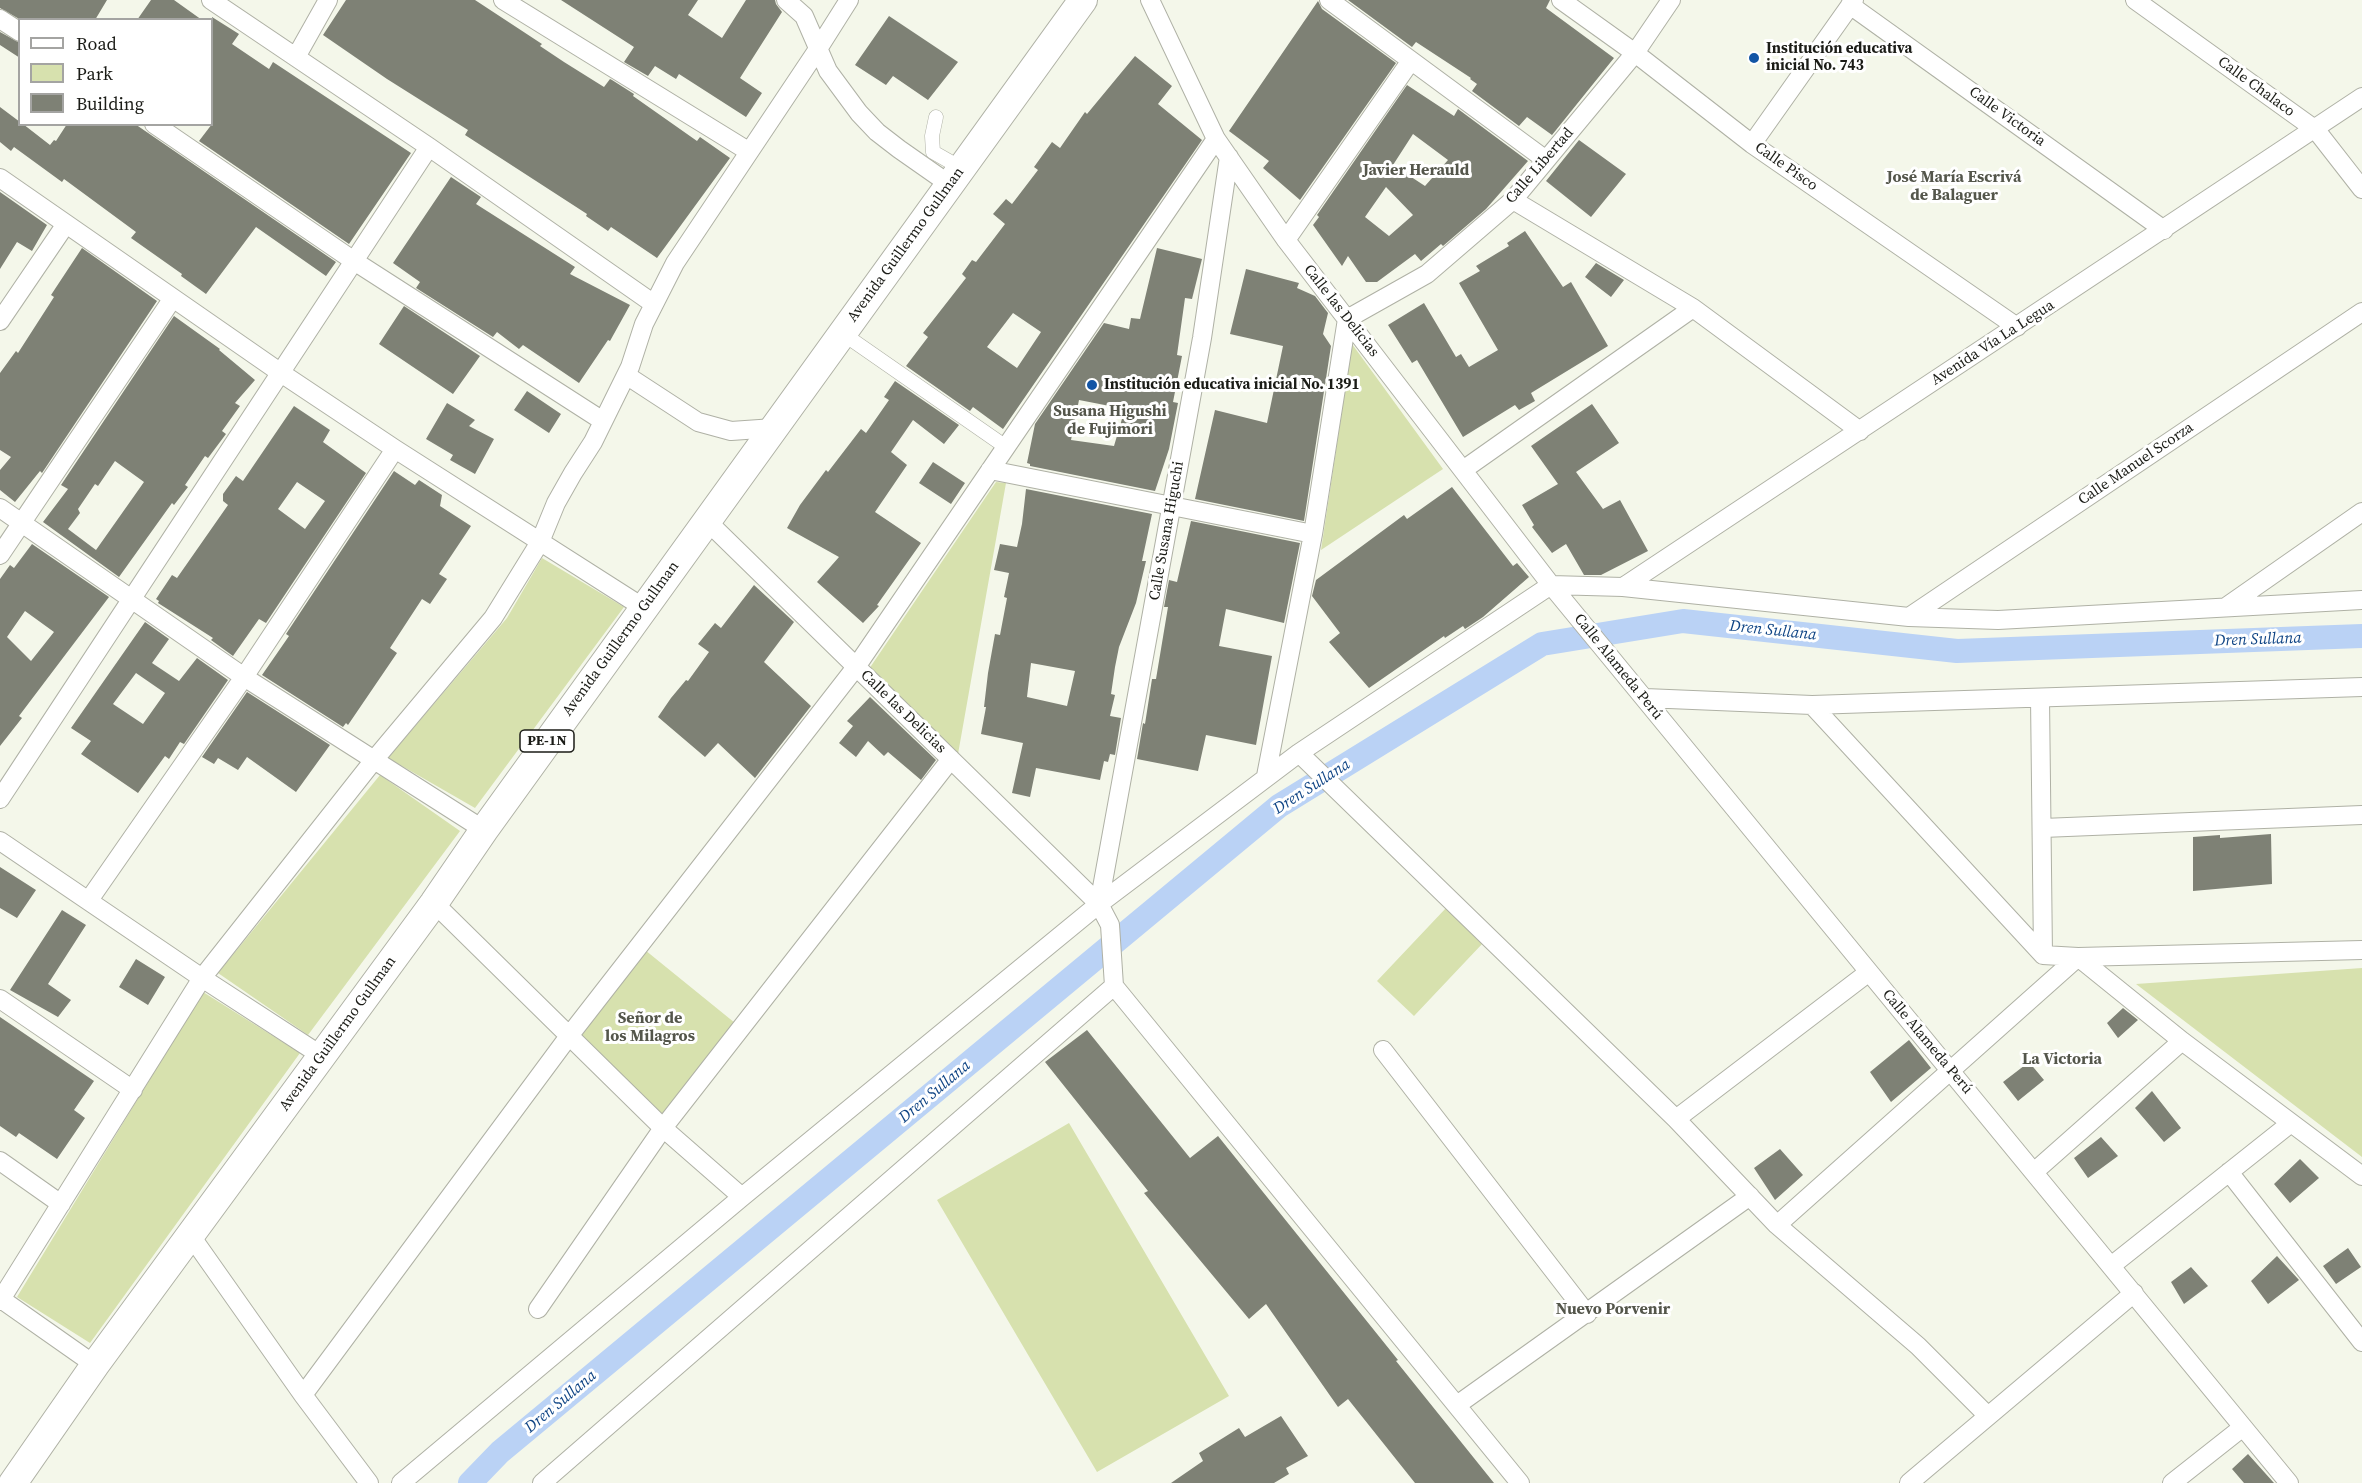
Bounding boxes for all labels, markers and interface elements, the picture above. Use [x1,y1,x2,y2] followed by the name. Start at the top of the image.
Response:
[18,18,213,126] legend
[76,31,117,56] text: Road
[1766,40,1912,75] place label: Institución educativa inicial No. 743
[1747,51,1761,65] marker: Institución educativa inicial No. 743
[2214,53,2298,121] street label: Calle Chalaco
[76,61,113,86] text: Park
[1965,83,2049,151] street label: Calle Victoria
[76,91,144,116] text: Building
[1502,124,1578,208] street label: Calle Libertad
[1751,139,1821,195] street label: Calle Pisco
[1363,161,1469,181] district label: Javier Herauld
[844,164,968,326] street label: Avenida Guillermo Gullman
[1887,168,2021,206] district label: José María Escrivá de Balaguer
[1299,261,1383,361] street label: Calle las Delicias
[1928,296,2058,390] street label: Avenida Vía La Legua
[1104,376,1360,394] place label: Institución educativa inicial No. 1391
[1085,378,1099,392] marker: Institución educativa inicial No. 1391
[1053,402,1167,440] district label: Susana Higushi de Fujimori
[2075,419,2197,509] street label: Calle Manuel Scorza
[1146,460,1188,602] street label: Calle Susana Higuchi
[559,558,683,720] street label: Avenida Guillermo Gullman
[1570,610,1666,724] street label: Calle Alameda Perú
[1728,617,1818,645] water label: Dren Sullana
[2214,629,2302,651] water label: Dren Sullana
[856,667,950,757] street label: Calle las Delicias
[520,730,574,752] road number: PE-1N
[1270,755,1354,819] water label: Dren Sullana
[276,953,400,1115] street label: Avenida Guillermo Gullman
[1878,986,1976,1098] street label: Calle Alameda Perú
[605,1009,695,1047] district label: Señor de los Milagros
[2022,1050,2102,1070] district label: La Victoria
[895,1057,975,1127] water label: Dren Sullana
[1556,1300,1670,1320] district label: Nuevo Porvenir
[521,1367,601,1437] water label: Dren Sullana

